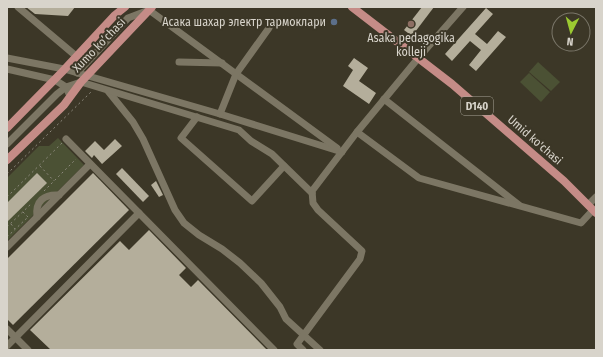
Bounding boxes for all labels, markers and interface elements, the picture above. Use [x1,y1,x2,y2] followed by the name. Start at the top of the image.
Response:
[551,12,591,52] north arrow
[70,15,128,75] street label: Xumo ko’chasi
[162,15,326,29] place label: Асака шахар электр тармоклари
[329,17,339,27] marker: Асака шахар электр тармоклари
[406,19,416,29] marker: Asaka pedagogika kolleji
[367,31,455,59] place label: Asaka pedagogika kolleji
[566,35,574,48] text: N
[461,97,493,115] road number: D140
[505,112,565,168] street label: Umid ko'chasi

